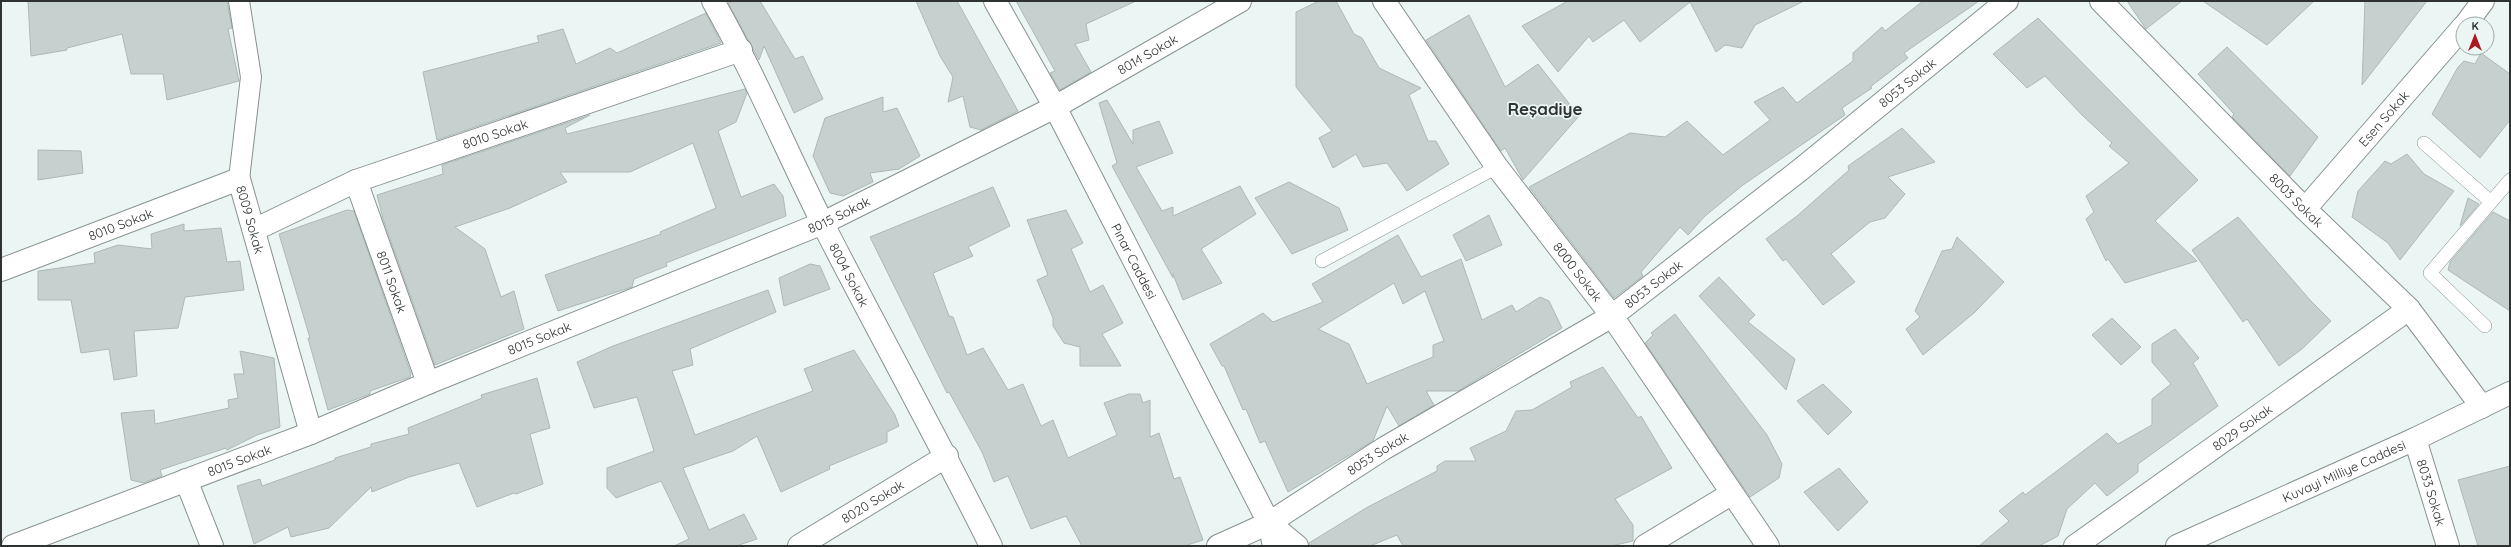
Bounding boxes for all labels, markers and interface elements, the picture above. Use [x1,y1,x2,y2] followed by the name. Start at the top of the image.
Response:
[2455,16,2495,56] north arrow
[2471,19,2479,33] text: K
[1114,31,1180,78] street label: 8014 Sokak
[1875,54,1939,111] street label: 8053 Sokak
[2355,87,2412,150] street label: Esen Sokak
[1507,98,1583,119] district label: Reşadiye
[460,115,530,152] street label: 8010 Sokak
[2266,170,2327,230] street label: 8003 Sokak
[233,184,268,256] street label: 8009 Sokak
[805,193,873,236] street label: 8015 Sokak
[86,205,155,244] street label: 8010 Sokak
[1108,220,1160,302] street label: Pınar Caddesi
[1550,239,1606,305] street label: 8000 Sokak
[826,240,873,310] street label: 8004 Sokak
[373,249,410,315] street label: 8011 Sokak
[1621,256,1686,311] street label: 8053 Sokak
[505,318,573,358] street label: 8015 Sokak
[2209,401,2275,454] street label: 8029 Sokak
[1344,428,1411,478] street label: 8053 Sokak
[2280,436,2408,506] street label: Kuvayi Milliye Caddesi
[205,441,274,480] street label: 8015 Sokak
[2414,457,2449,528] street label: 8033 Sokak
[838,476,907,526] street label: 8020 Sokak

